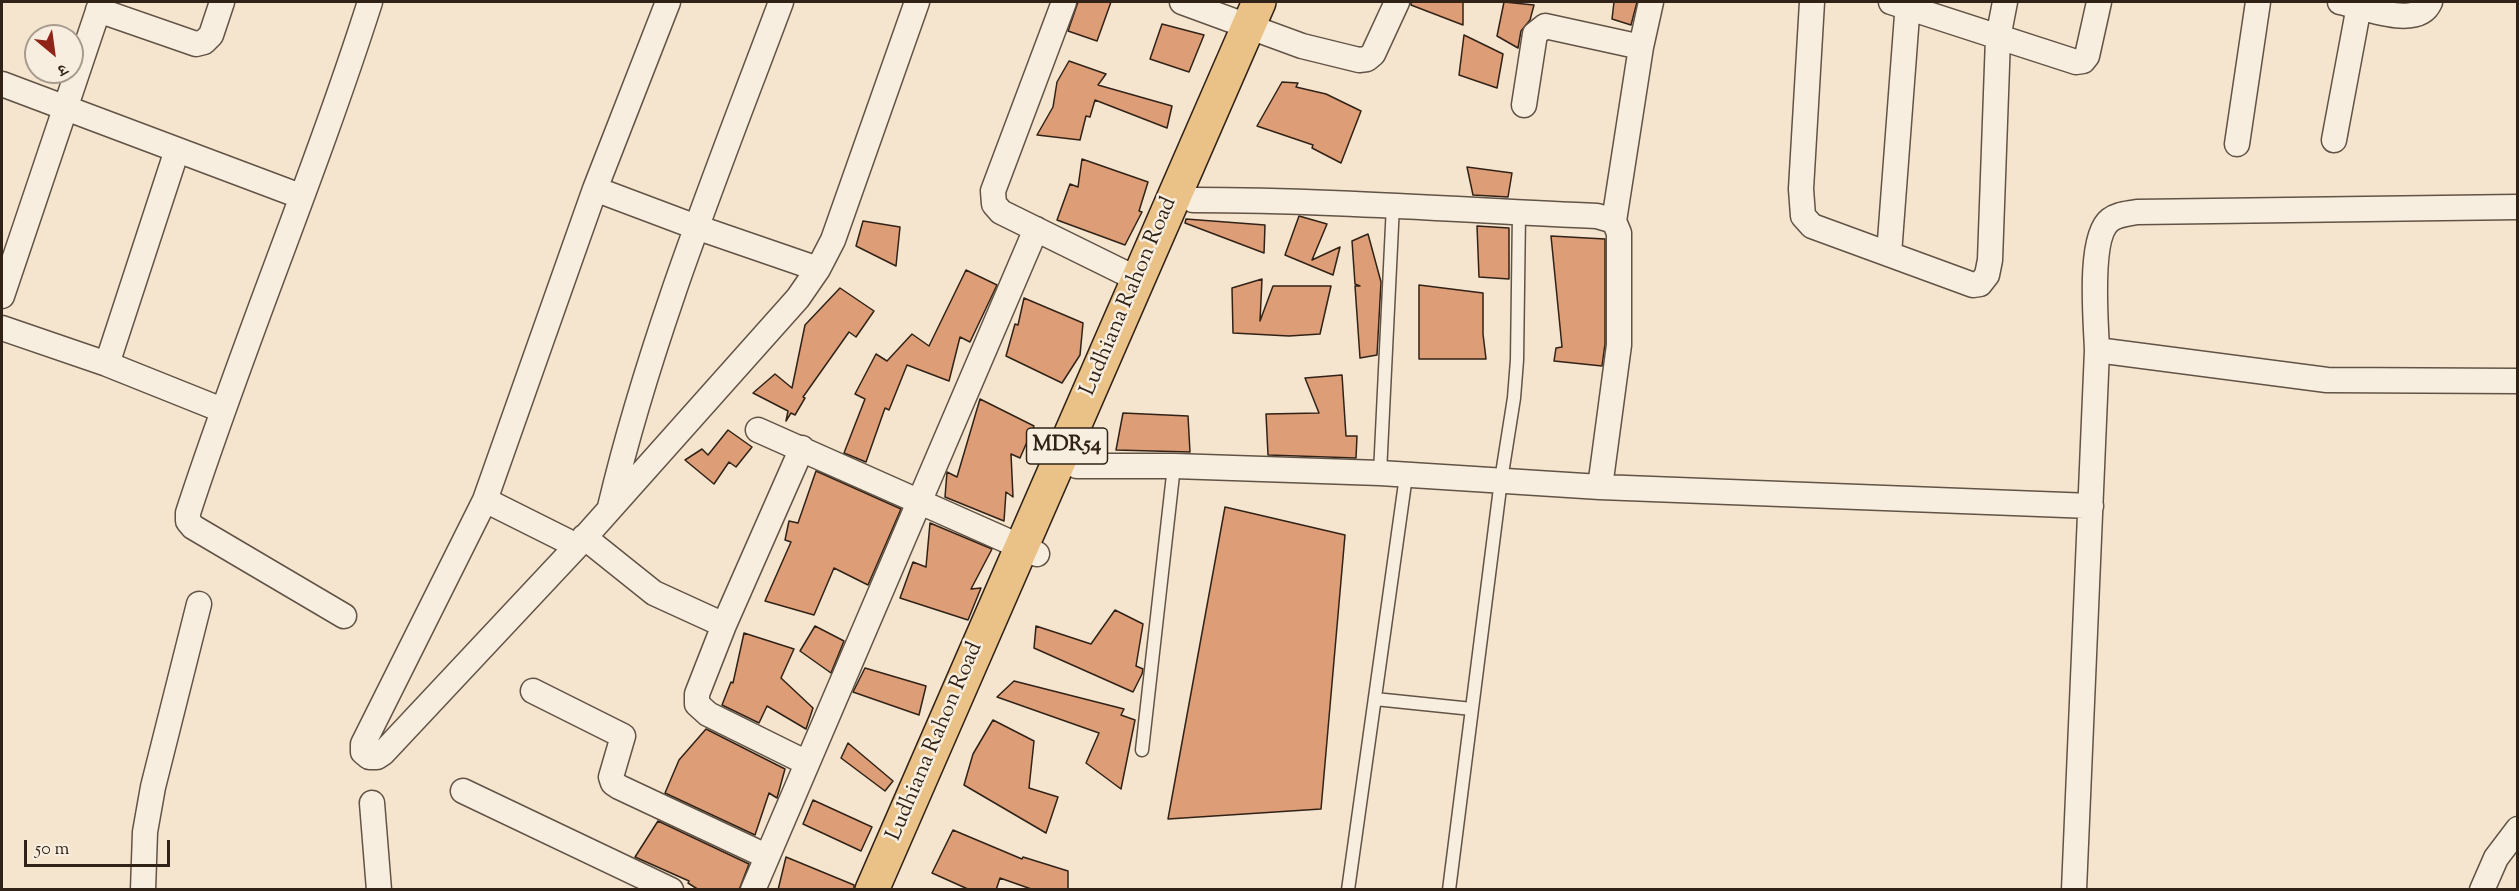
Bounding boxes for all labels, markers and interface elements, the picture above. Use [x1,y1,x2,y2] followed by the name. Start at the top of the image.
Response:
[24,24,84,84] north arrow
[53,56,71,80] text: उ
[1076,194,1184,400] street label: Ludhiana Rahon Road
[1026,428,1108,464] road number: MDR54
[882,639,990,845] street label: Ludhiana Rahon Road
[27,828,172,866] scale bar
[35,837,69,863] text: 50 m

